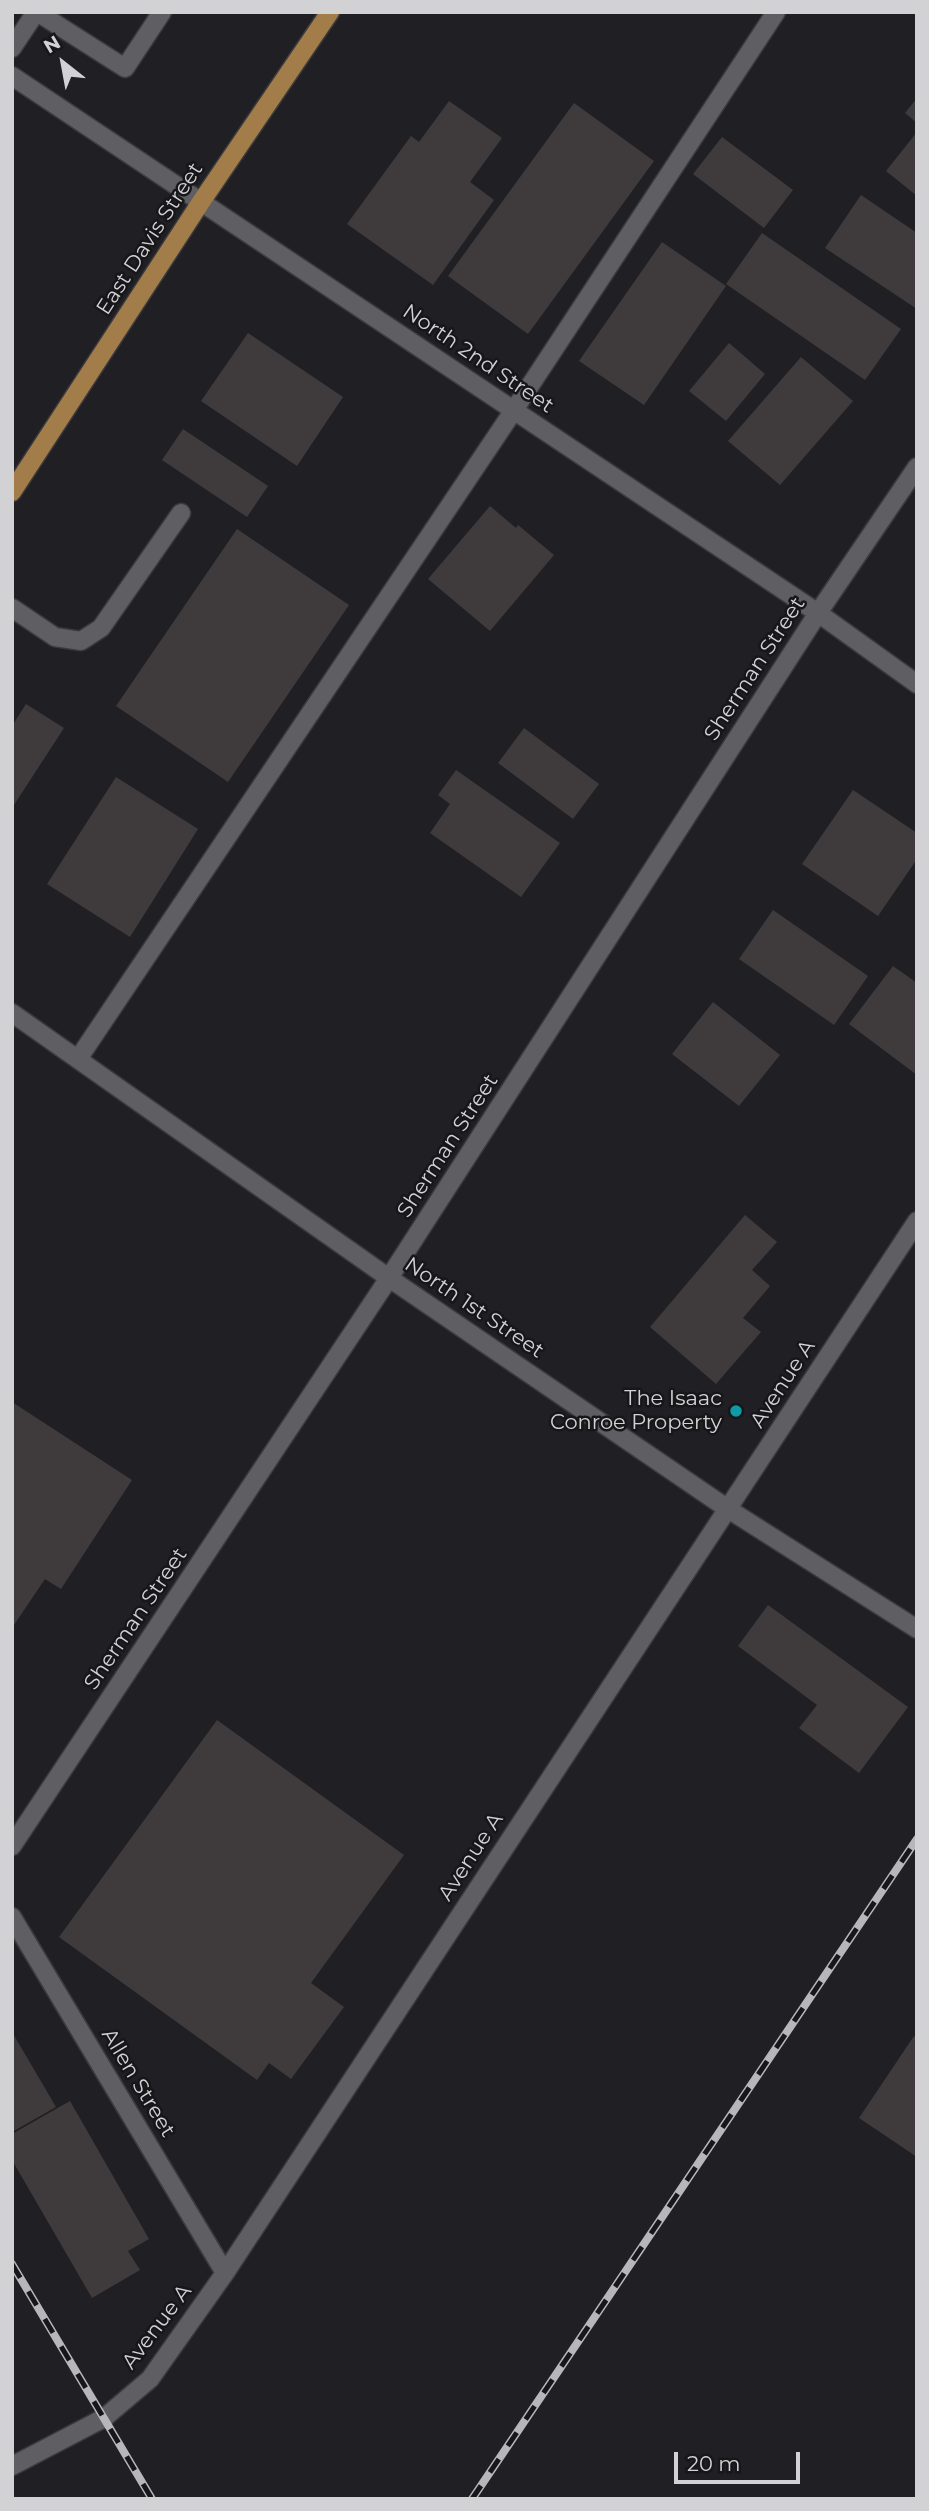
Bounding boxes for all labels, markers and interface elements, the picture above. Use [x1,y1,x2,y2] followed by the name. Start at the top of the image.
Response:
[28,28,98,98] north arrow
[39,31,64,58] text: N
[91,158,209,320] street label: East Davis Street
[398,299,558,419] street label: North 2nd Street
[699,593,811,745] street label: Sherman Street
[392,1070,504,1222] street label: Sherman Street
[400,1252,548,1364] street label: North 1st Street
[745,1335,821,1433] street label: Avenue A
[550,1386,722,1436] place label: The Isaac Conroe Property
[728,1403,744,1419] marker: The Isaac Conroe Property
[79,1543,193,1695] street label: Sherman Street
[433,1808,509,1906] street label: Avenue A
[96,2024,180,2142] street label: Allen Street
[117,2280,197,2374] street label: Avenue A
[677,2438,803,2482] scale bar
[687,2451,741,2476] text: 20 m

